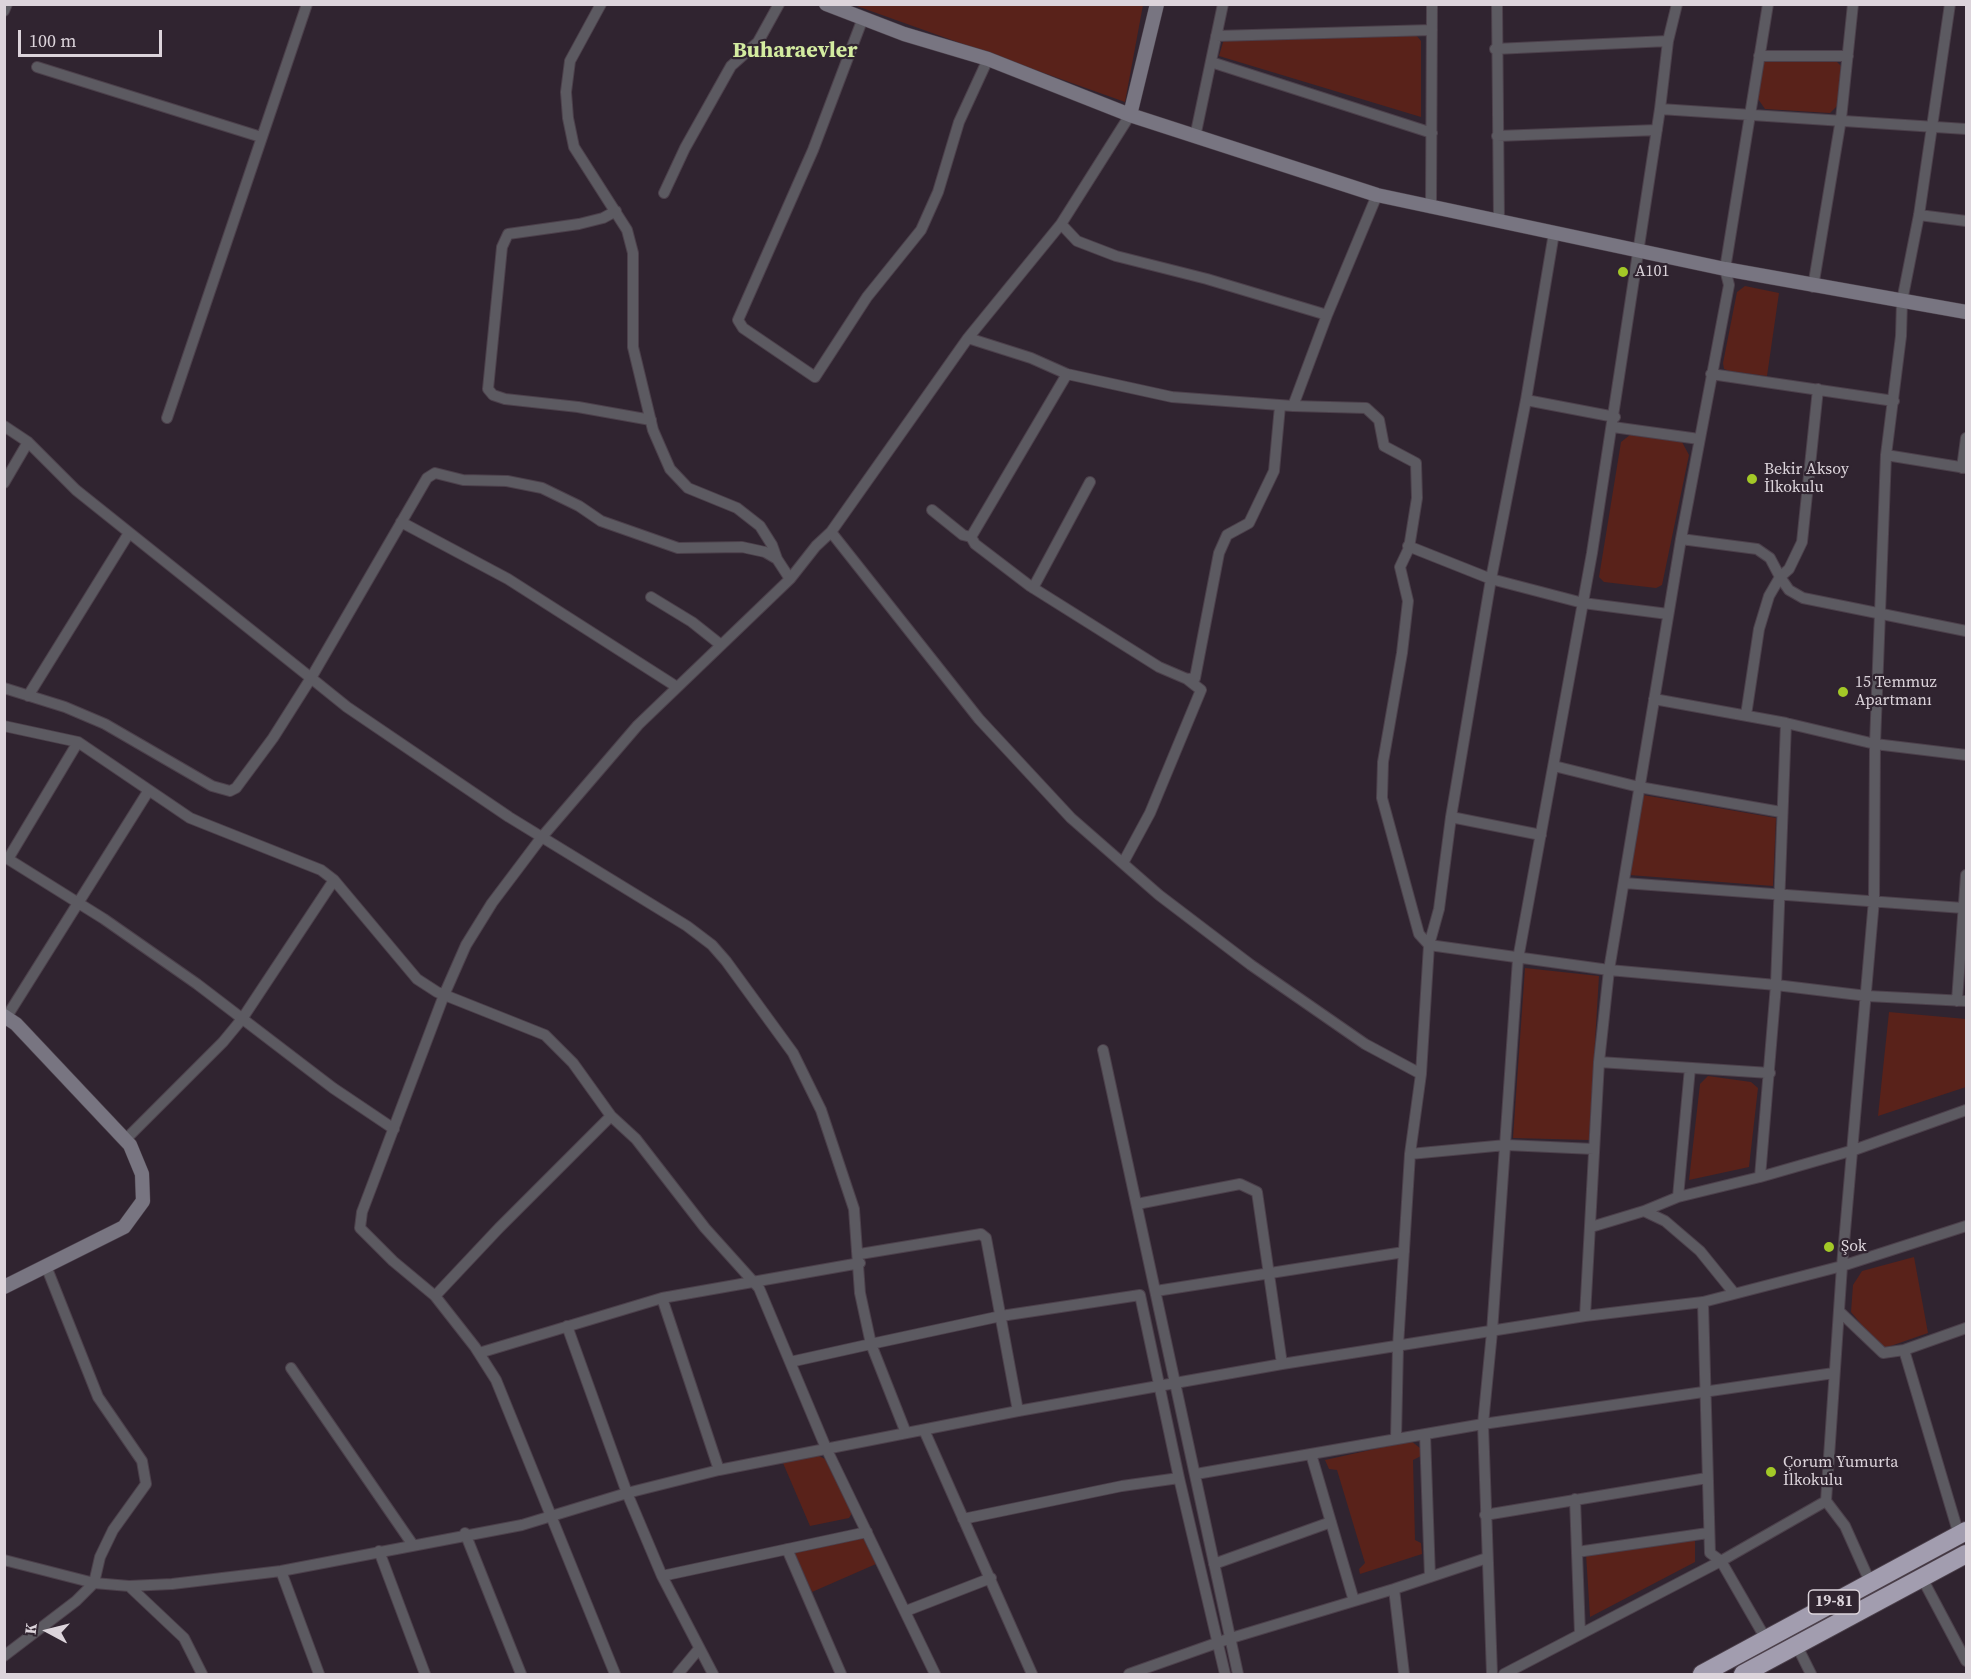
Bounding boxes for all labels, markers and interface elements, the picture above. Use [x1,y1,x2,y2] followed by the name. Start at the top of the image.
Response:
[21,18,165,56] scale bar
[29,28,76,53] text: 100 m
[732,38,858,64] district label: Buharaevler
[1635,262,1670,282] place label: A101
[1616,265,1630,279] marker: A101
[1764,460,1849,498] place label: Bekir Aksoy İlkokulu
[1745,472,1759,486] marker: Bekir Aksoy İlkokulu
[1855,673,1937,711] place label: 15 Temmuz Apartmanı
[1836,685,1850,699] marker: 15 Temmuz Apartmanı
[1841,1237,1867,1257] place label: Şok
[1822,1240,1836,1254] marker: Şok
[1783,1453,1898,1491] place label: Çorum Yumurta İlkokulu
[1764,1465,1778,1479] marker: Çorum Yumurta İlkokulu
[1808,1590,1860,1614] road number: 19-81
[18,1601,78,1661] north arrow
[19,1622,42,1636] text: K

